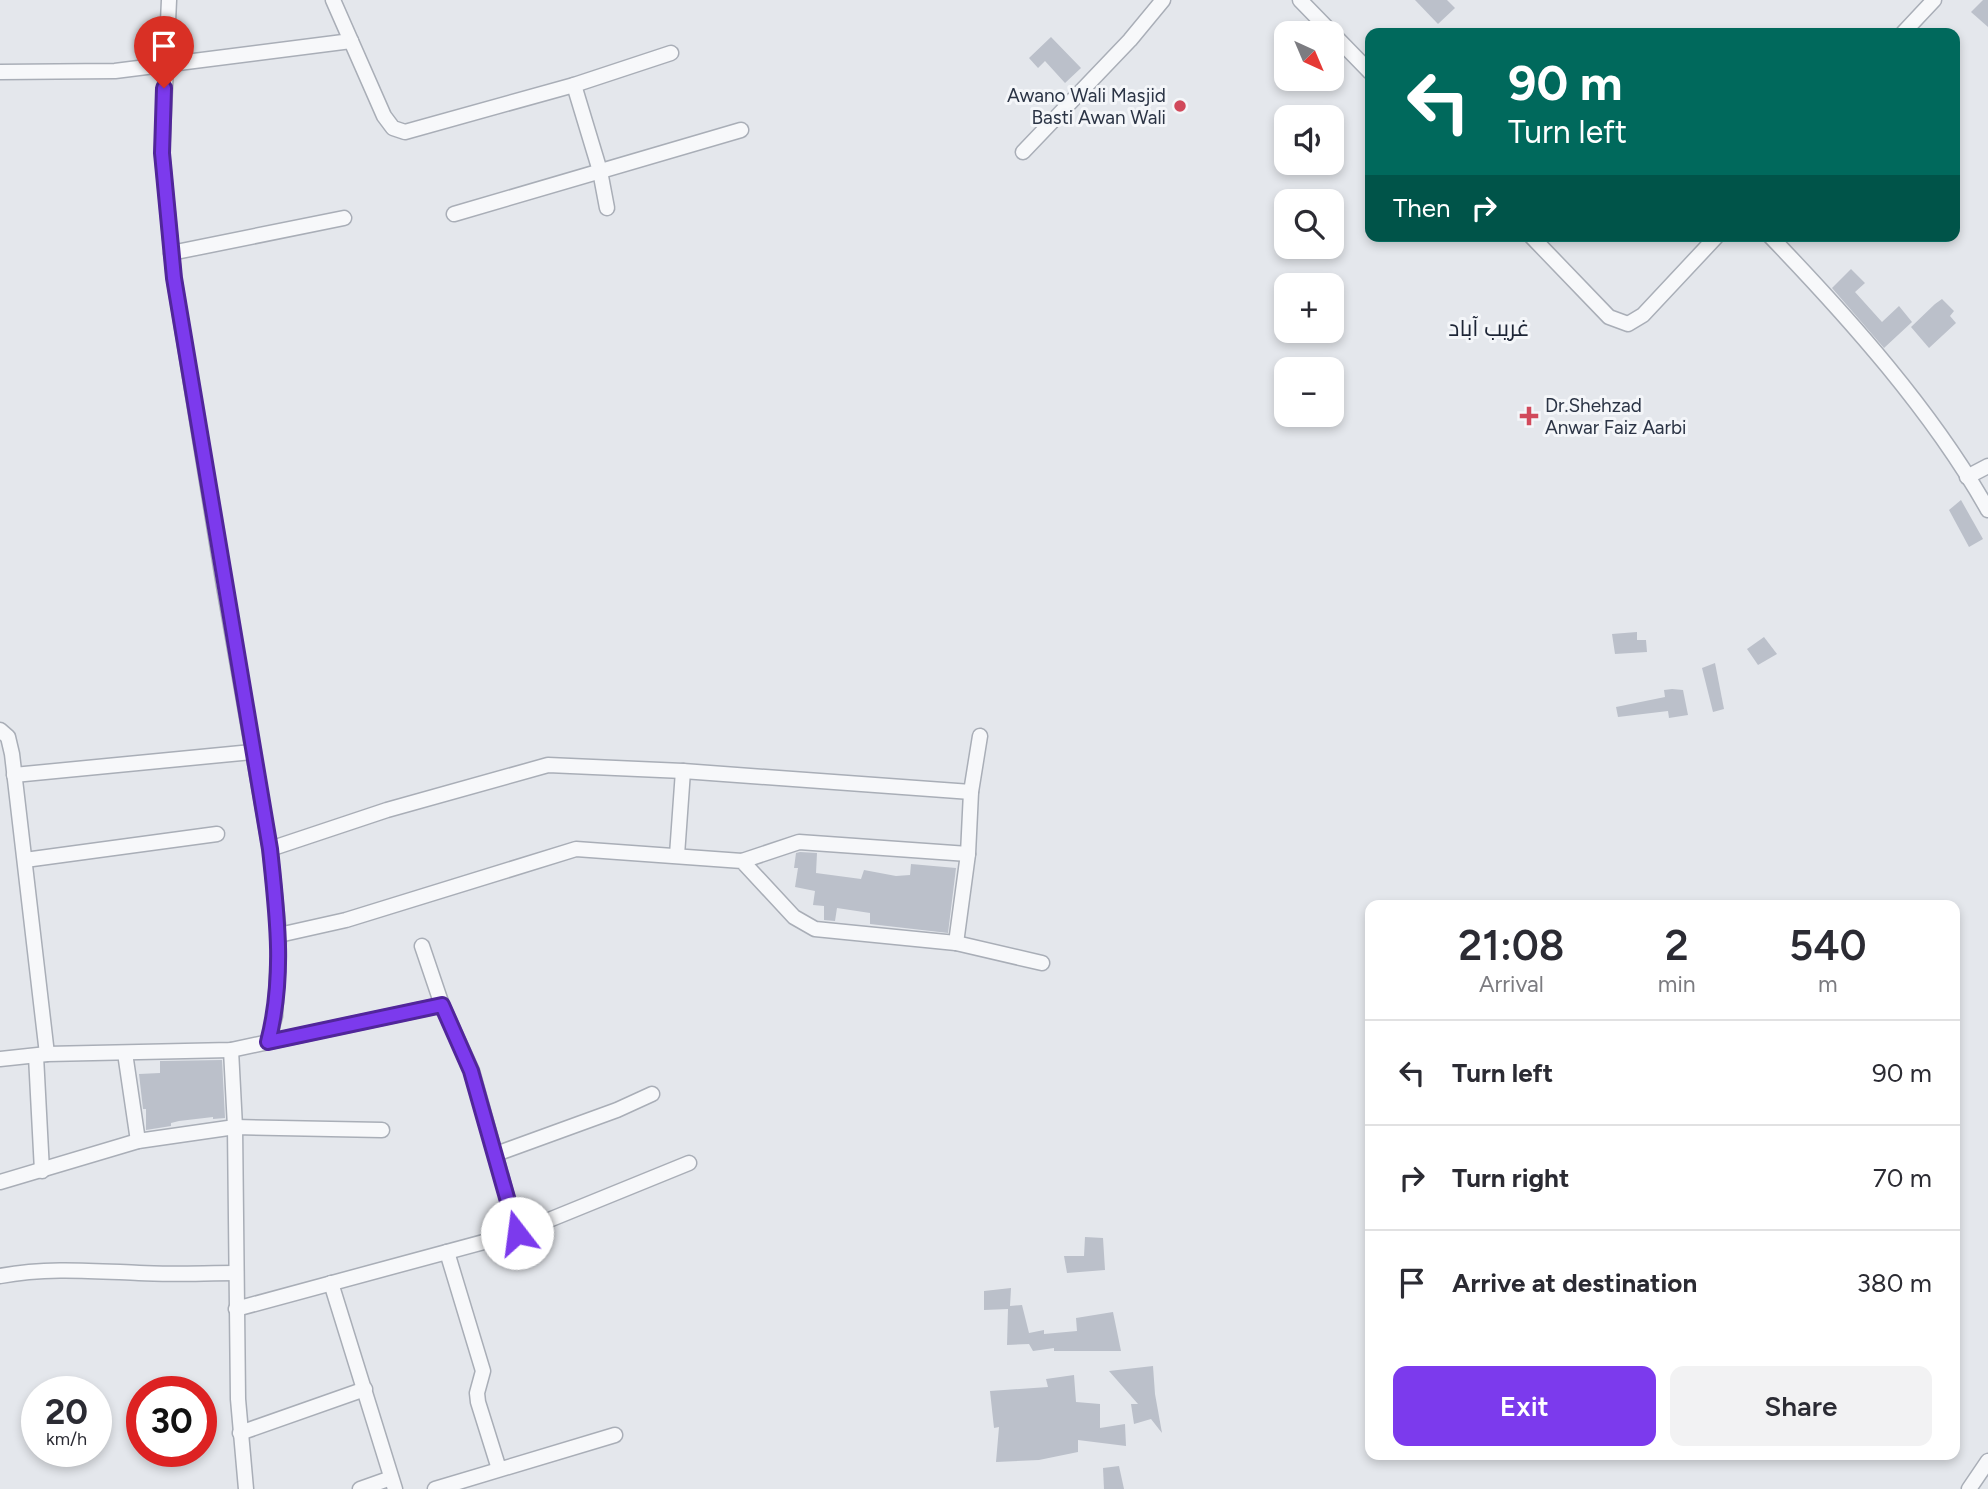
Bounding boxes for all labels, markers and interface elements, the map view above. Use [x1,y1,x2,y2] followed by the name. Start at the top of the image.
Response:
[134,16,194,88] pin
[1274,21,1344,91] north arrow
[1274,21,1344,427] map controls
[145,27,183,65] icon: arrive
[1508,53,1623,112] text: 90 m
[1393,56,1484,147] icon: left
[1007,84,1166,129] place label: Awano Wali Masjid Basti Awan Wali
[1172,98,1188,114] marker: Awano Wali Masjid Basti Awan Wali
[1274,105,1344,175] button: sound
[1508,113,1627,151] text: Turn left
[1274,189,1344,259] button: search
[1465,189,1503,227] icon: right
[1393,192,1451,224] text: Then
[1274,273,1344,343] button: +
[1448,314,1530,342] district label: غریب آباد
[1274,357,1344,427] button: −
[1545,394,1687,439] place label: Dr.Shehzad Anwar Faiz Aarbi
[1519,406,1539,426] marker: Dr.Shehzad Anwar Faiz Aarbi
[1458,920,1565,971] text: 21:08
[1665,920,1689,971] text: 2
[1789,920,1867,971] text: 540
[1479,970,1544,998] text: Arrival
[1658,970,1696,998] text: min
[1818,970,1838,998] text: m
[1393,1054,1431,1092] icon: left
[1452,1057,1553,1089] text: Turn left
[1872,1057,1932,1089] text: 90 m
[1393,1159,1431,1197] icon: right
[1452,1162,1569,1194] text: Turn right
[1873,1162,1932,1194] text: 70 m
[480,1196,554,1270] position arrow
[1393,1264,1431,1302] icon: arrive
[1452,1267,1697,1299] text: Arrive at destination
[1857,1267,1932,1299] text: 380 m
[1393,1366,1656,1446] button: Exit
[1670,1366,1932,1446] button: Share
[126,1376,217,1467] speed limit sign: 30
[45,1391,88,1433] text: 20
[46,1428,87,1450] text: km/h

